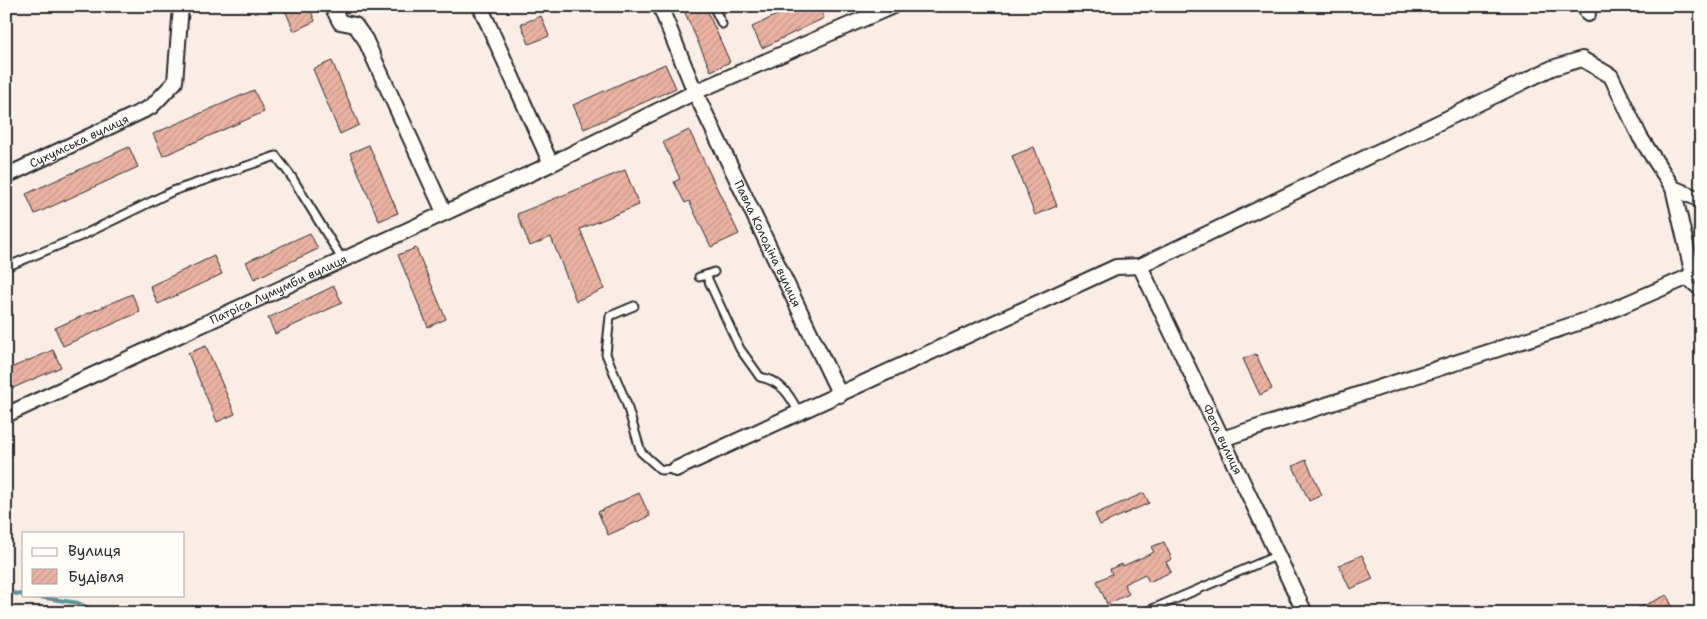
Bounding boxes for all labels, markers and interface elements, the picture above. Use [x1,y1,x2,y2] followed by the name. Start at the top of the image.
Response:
[27,111,131,172] street label: Сухумська вулиця
[730,178,805,310] street label: Павла Колодіна вулиця
[207,251,350,328] street label: Патріса Лумумби вулиця
[1199,402,1246,477] street label: Фета вулиця
[22,532,185,596] legend
[68,541,121,561] text: Вулиця
[68,567,124,587] text: Будівля

